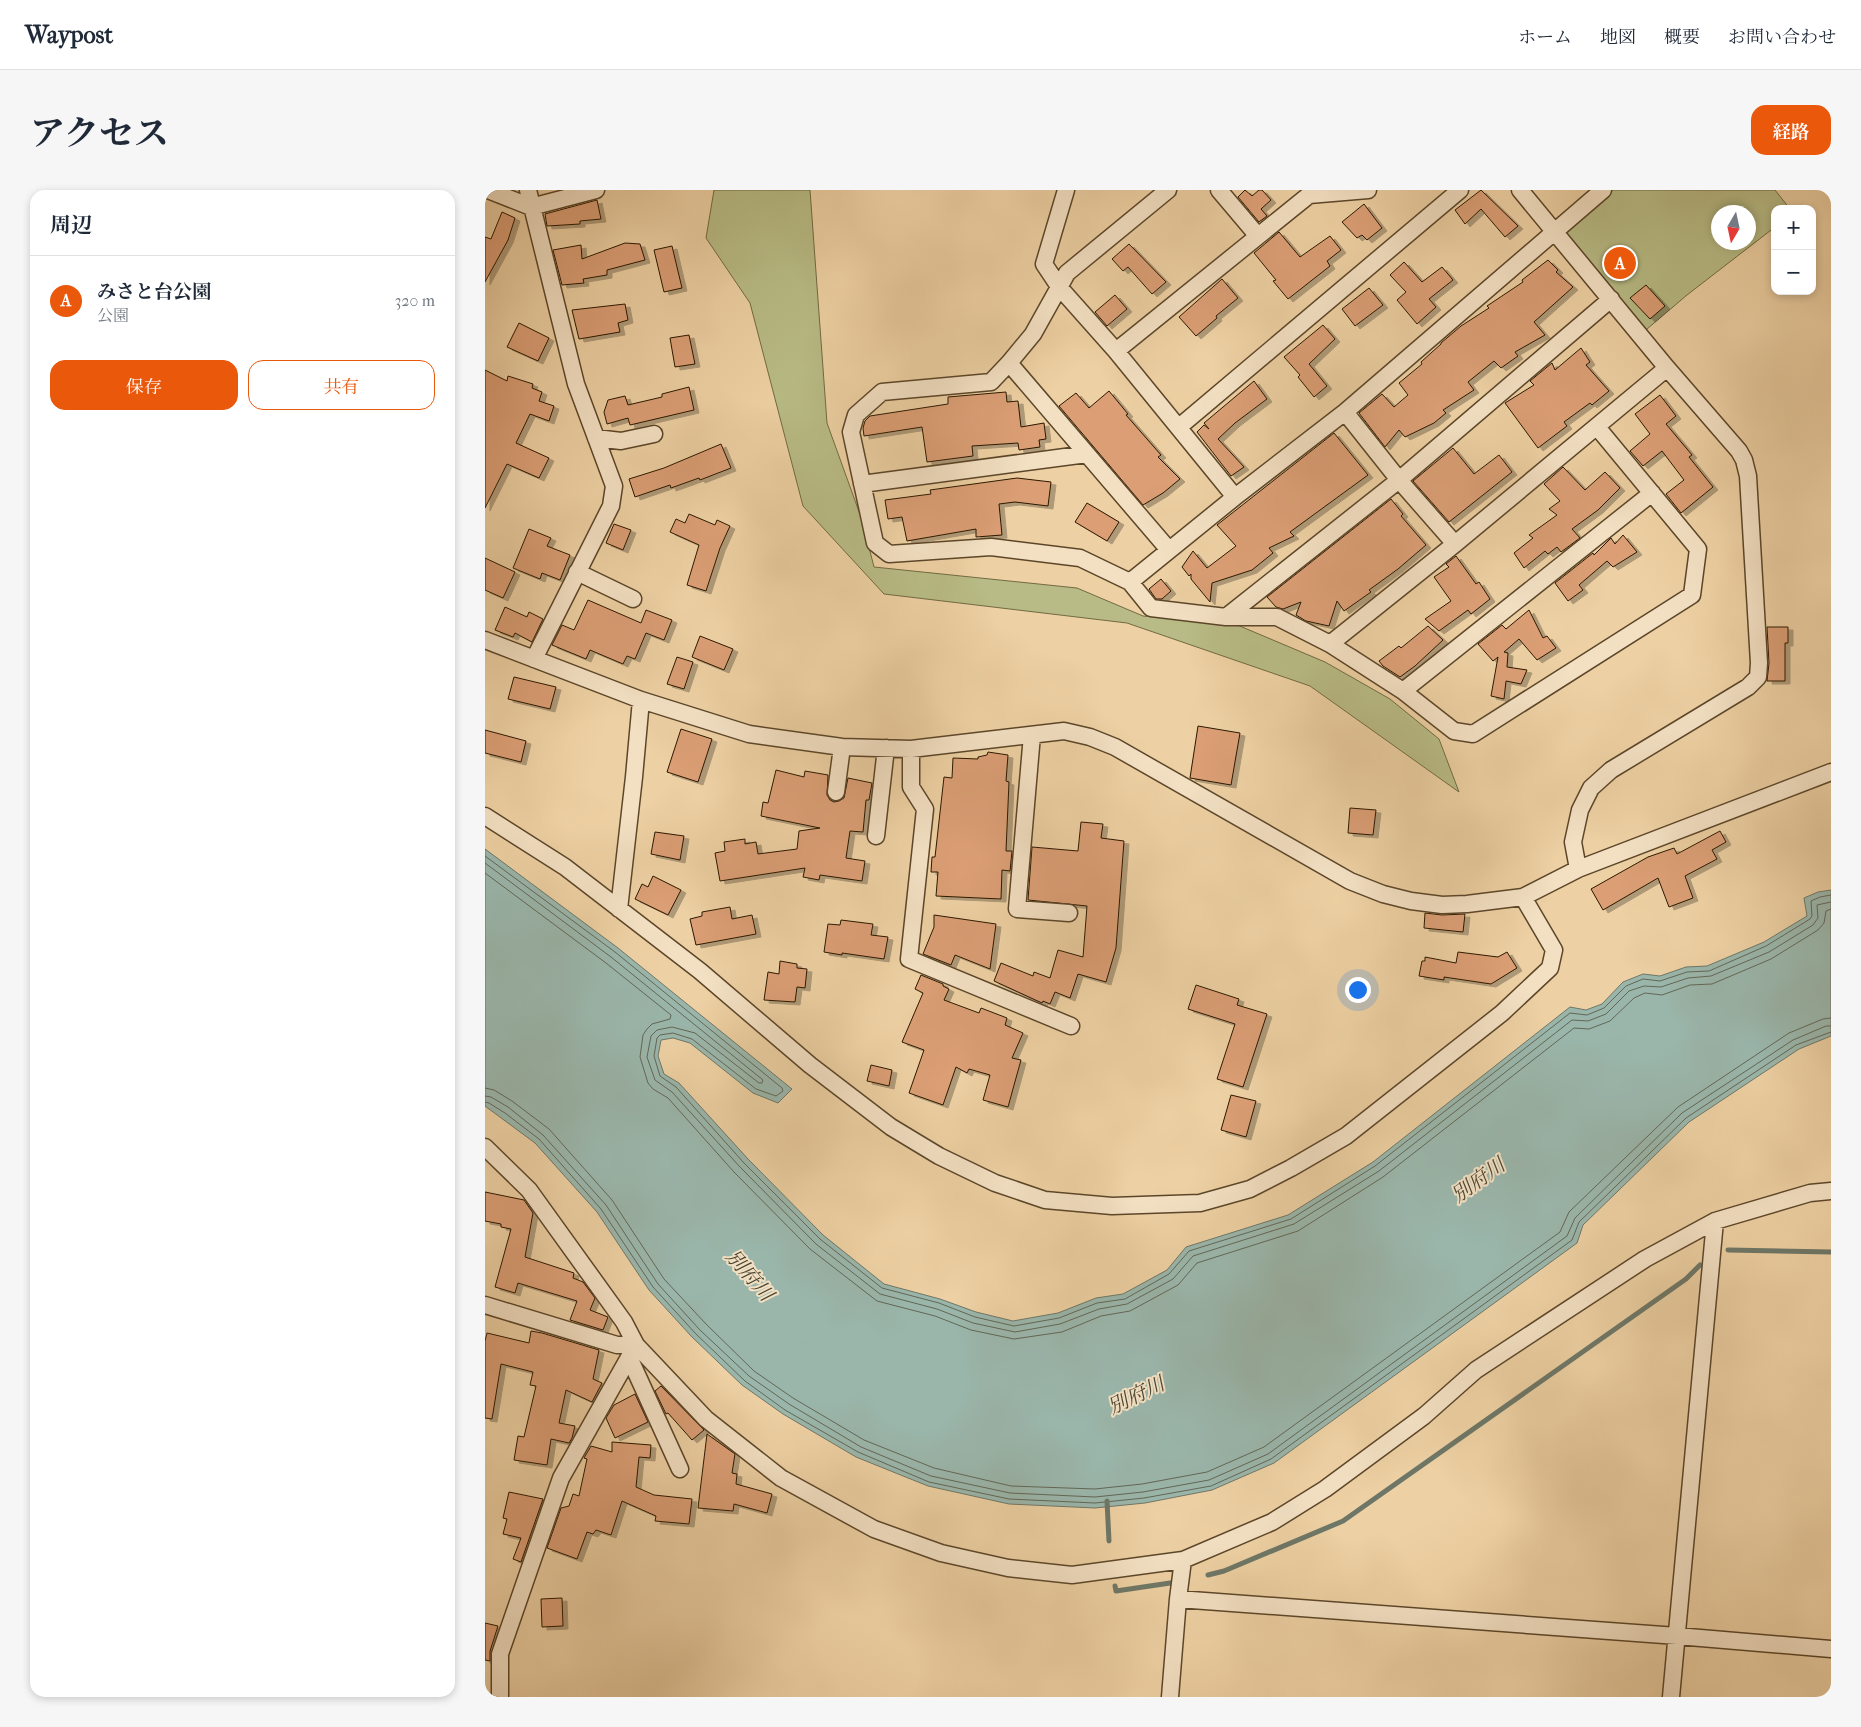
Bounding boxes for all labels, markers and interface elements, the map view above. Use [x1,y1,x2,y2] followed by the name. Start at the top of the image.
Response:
[25,21,113,49] text: Waypost
[1518,27,1572,48] text: ホーム
[1600,27,1636,48] text: 地図
[1664,27,1700,48] text: 概要
[1728,27,1836,48] text: お問い合わせ
[1751,105,1831,155] button: 経路
[30,113,169,154] text: アクセス
[1711,205,1756,250] north arrow
[1771,205,1816,295] map controls
[1771,205,1816,250] button: +
[50,213,92,237] text: 周辺
[1604,244,1636,282] pin: A
[1771,250,1816,295] button: −
[97,281,211,303] text: みさと台公園
[61,291,71,310] text: A
[395,291,435,310] text: 320 m
[97,306,129,325] text: 公園
[50,360,238,410] button: 保存
[248,360,435,410] button: 共有
[1345,977,1371,1003] your location
[1447,1152,1511,1207] water label: 別府川
[721,1245,779,1307] water label: 別府川
[1104,1371,1170,1419] water label: 別府川

